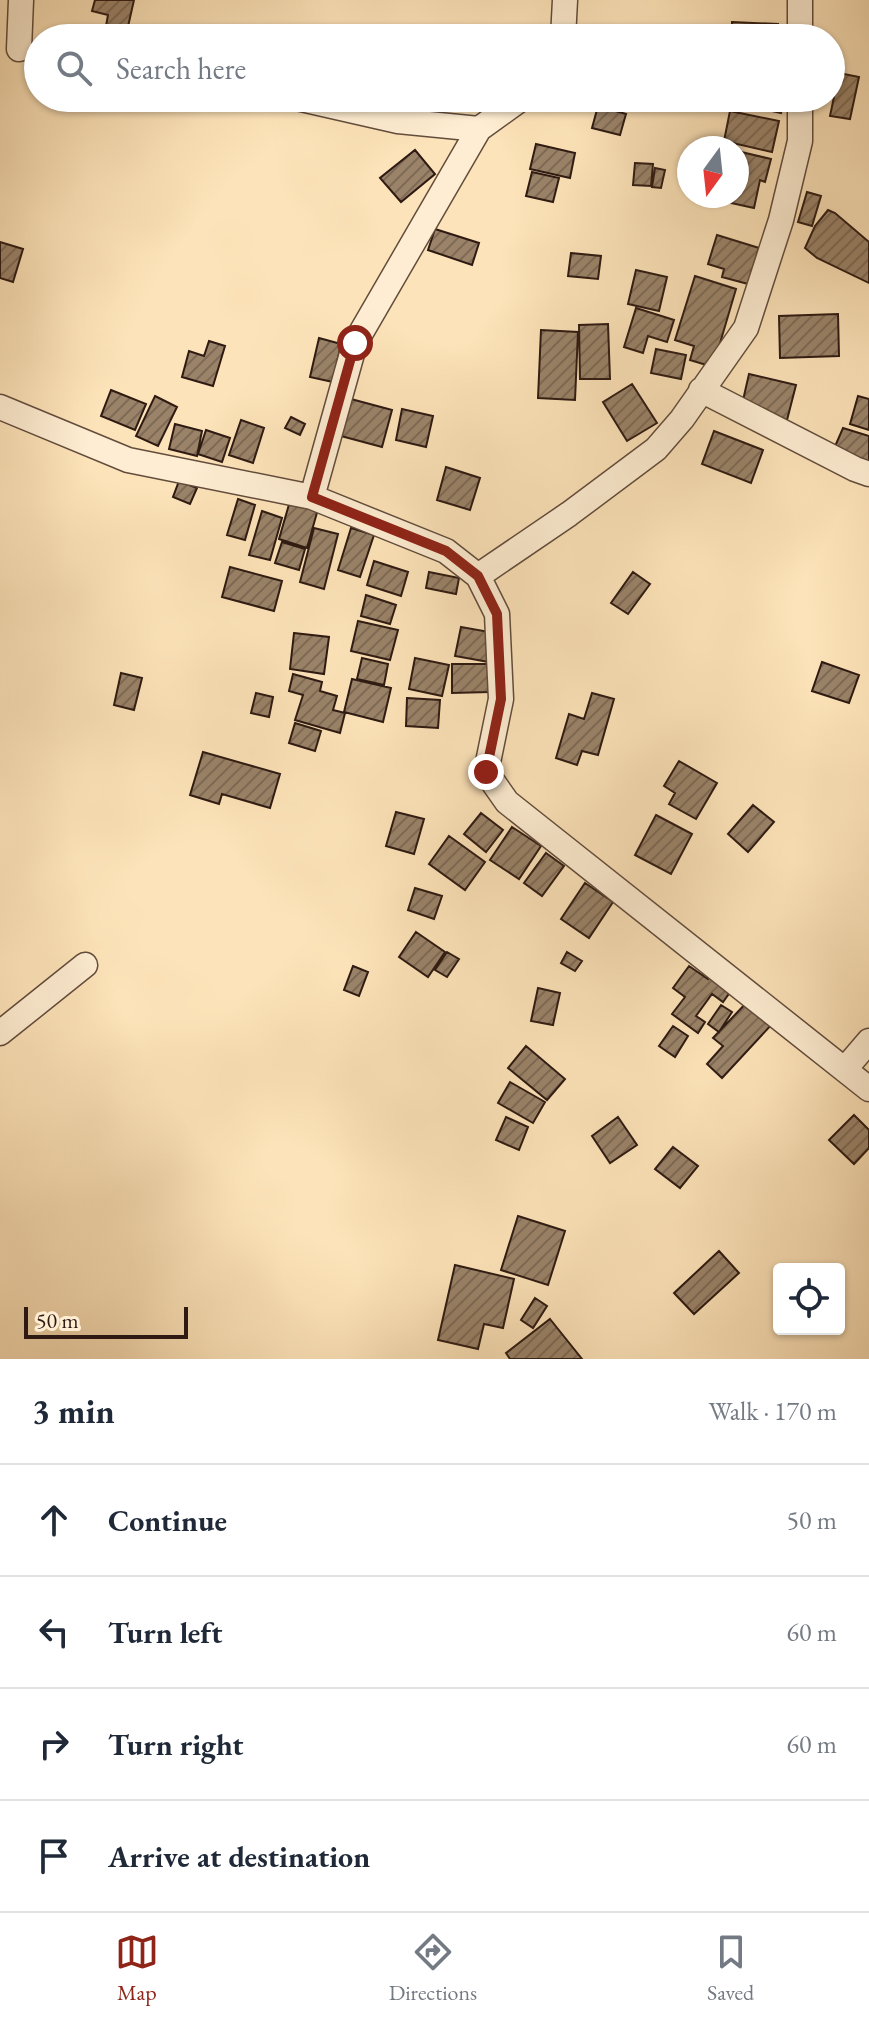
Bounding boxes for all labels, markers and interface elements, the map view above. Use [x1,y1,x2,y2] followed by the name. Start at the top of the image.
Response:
[24,24,845,112] search box
[52,46,96,90] icon: search
[116,49,246,88] text: Search here
[677,136,749,208] north arrow
[337,325,373,361] route start
[468,754,504,790] route end
[773,1263,845,1335] map controls
[773,1263,845,1335] button: locate
[24,1303,188,1339] scale bar
[36,1306,79,1335] text: 50 m
[32,1389,115,1433] text: 3 min
[709,1394,837,1428] text: Walk · 170 m
[32,1498,76,1542] icon: ahead
[108,1501,227,1540] text: Continue
[787,1503,837,1537] text: 50 m
[32,1610,76,1654] icon: left
[108,1613,222,1652] text: Turn left
[787,1615,837,1649] text: 60 m
[32,1722,76,1766] icon: right
[108,1725,244,1764] text: Turn right
[787,1727,837,1761] text: 60 m
[32,1834,76,1878] icon: arrive
[108,1837,370,1876] text: Arrive at destination
[115,1930,159,2007] tab: Map
[389,1930,477,2007] tab: Directions
[707,1930,754,2007] tab: Saved

